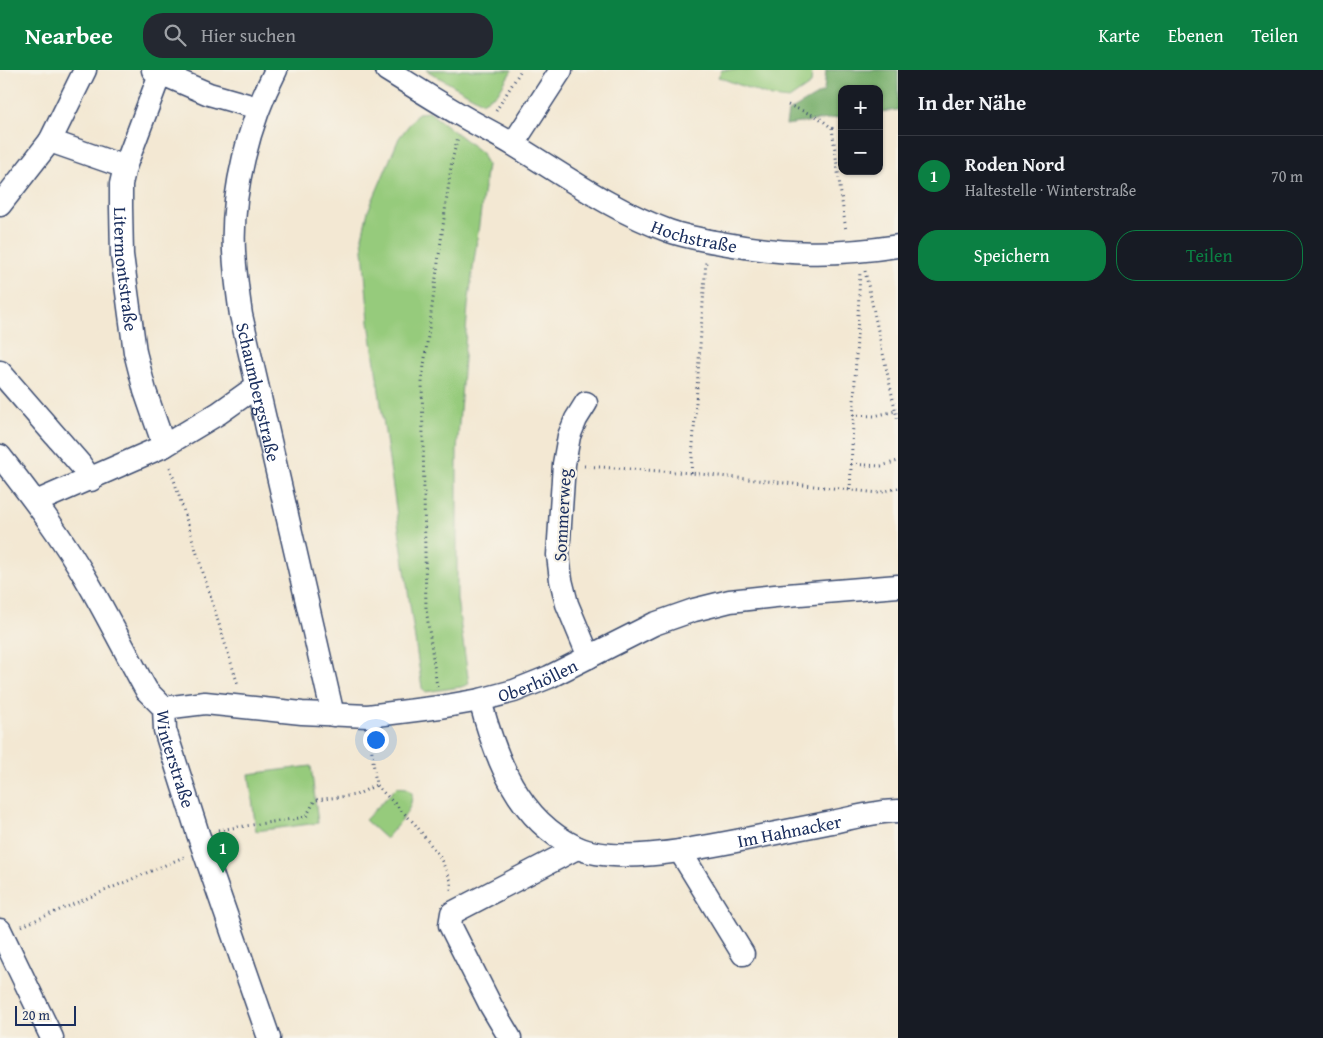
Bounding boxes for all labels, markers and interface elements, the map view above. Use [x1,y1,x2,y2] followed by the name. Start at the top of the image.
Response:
[143,13,493,58] search box
[25,18,113,53] text: Nearbee
[161,21,189,49] icon: search
[201,21,296,49] text: Hier suchen
[1099,22,1140,49] text: Karte
[1168,22,1224,49] text: Ebenen
[1252,22,1298,49] text: Teilen
[838,85,883,175] map controls
[838,85,883,130] button: +
[918,87,1026,118] text: In der Nähe
[838,130,883,175] button: −
[965,150,1065,178] text: Roden Nord
[930,164,938,188] text: 1
[1271,164,1303,188] text: 70 m
[965,178,1136,202] text: Haltestelle · Winterstraße
[107,207,146,333] street label: Litermontstraße
[647,212,739,259] street label: Hochstraße
[918,230,1106,281] button: Speichern
[1116,230,1303,281] button: Teilen
[230,320,288,464] street label: Schaumbergstraße
[546,468,578,562] street label: Sommerweg
[495,651,582,708] street label: Oberhöllen
[151,709,202,811] street label: Winterstraße
[363,727,389,753] your location
[735,807,844,854] street label: Im Hahnacker
[207,832,239,873] pin: 1
[15,1003,76,1026] scale bar
[22,1005,50,1025] text: 20 m

